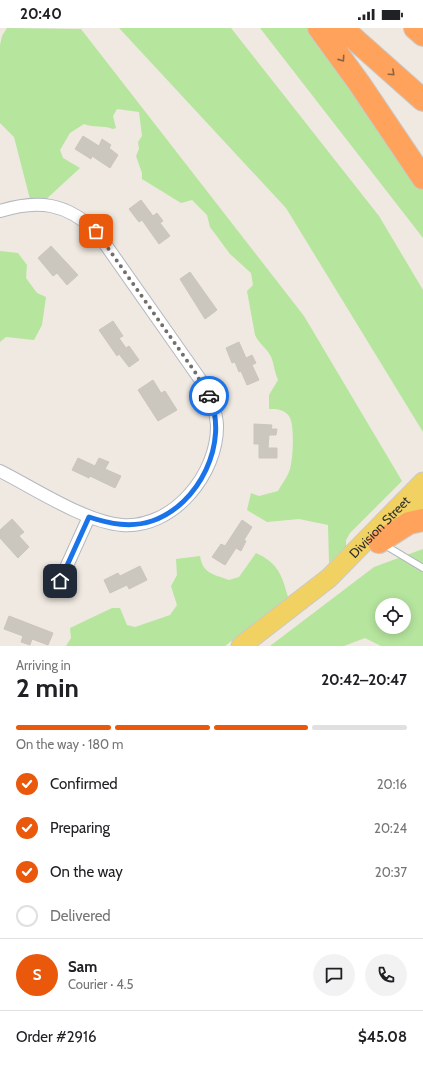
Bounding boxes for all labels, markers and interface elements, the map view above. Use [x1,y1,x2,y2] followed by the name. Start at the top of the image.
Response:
[20,5,62,23] text: 20:40
[337,55,345,62] one-way arrow
[388,68,395,75] one-way arrow
[79,214,113,248] pin
[85,220,107,242] icon: bag
[189,376,229,416] courier
[198,385,220,407] icon: car
[345,492,413,561] street label: Division Street
[43,564,77,598] pin
[49,570,71,592] icon: home
[375,598,411,634] map controls
[375,598,411,634] button: locate
[16,657,71,673] text: Arriving in
[321,671,407,689] text: 20:42–20:47
[16,672,79,704] text: 2 min
[16,736,124,752] text: On the way · 180 m
[16,773,38,795] icon: check
[50,775,118,793] text: Confirmed
[377,776,407,792] text: 20:16
[16,817,38,839] icon: check
[50,819,110,837] text: Preparing
[374,820,407,836] text: 20:24
[16,861,38,883] icon: check
[50,863,123,881] text: On the way
[375,864,407,880] text: 20:37
[50,907,111,925] text: Delivered
[313,954,355,996] button: chat
[365,954,407,996] button: phone
[68,958,97,976] text: Sam
[33,966,41,984] text: S
[68,976,133,992] text: Courier · 4.5
[16,1028,96,1046] text: Order #2916
[358,1028,407,1046] text: $45.08

